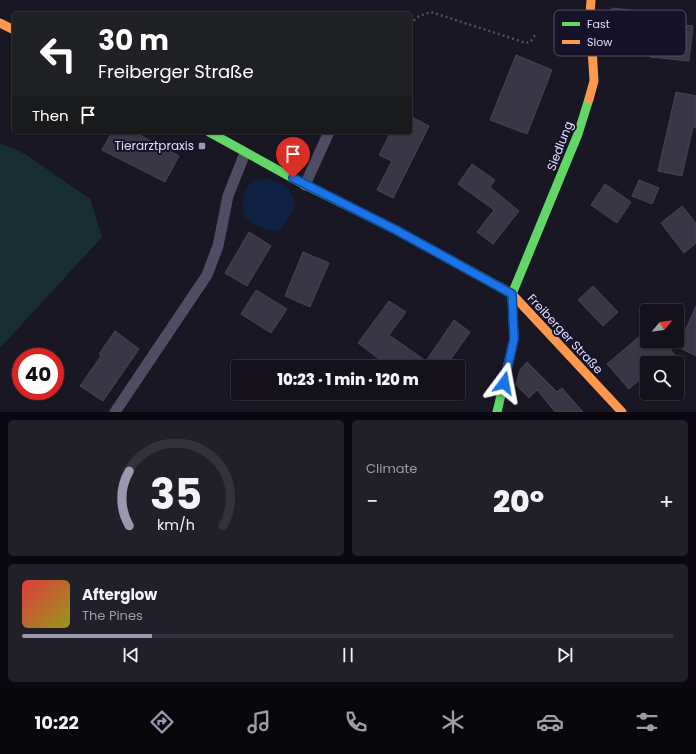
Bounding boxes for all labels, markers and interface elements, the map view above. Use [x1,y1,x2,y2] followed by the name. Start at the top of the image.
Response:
[554,10,686,56] legend
[587,16,610,32] text: Fast
[98,21,169,60] text: 30 m
[32,28,84,80] icon: left
[587,34,612,50] text: Slow
[98,59,254,84] text: Freiberger Straße
[77,104,99,126] icon: arrive
[32,105,69,126] text: Then
[542,119,577,173] street label: Siedlung
[115,137,194,154] place label: Tierarztpraxis
[276,137,310,178] pin
[197,141,207,151] marker: Tierarztpraxis
[282,143,304,165] icon: arrive
[524,290,607,377] street label: Freiberger Straße
[640,304,684,348] north arrow
[640,304,684,400] map controls
[12,348,64,400] speed limit sign: 40
[640,356,684,400] button: search
[483,362,525,404] position arrow
[277,369,419,390] text: 10:23 · 1 min · 120 m
[366,459,417,478] text: Climate
[150,465,202,524] text: 35
[493,480,544,523] text: 20°
[366,486,378,517] text: −
[659,486,674,517] text: +
[157,515,195,535] text: km/h
[82,584,157,605] text: Afterglow
[82,606,143,625] text: The Pines
[120,644,142,666] icon: previous
[337,644,359,666] icon: pause
[554,644,576,666] icon: next
[148,708,176,736] icon: directions
[245,708,273,736] icon: music
[342,708,370,736] icon: phone
[439,708,467,736] icon: climate
[536,708,564,736] icon: car
[633,708,661,736] icon: filters
[35,710,79,735] text: 10:22

